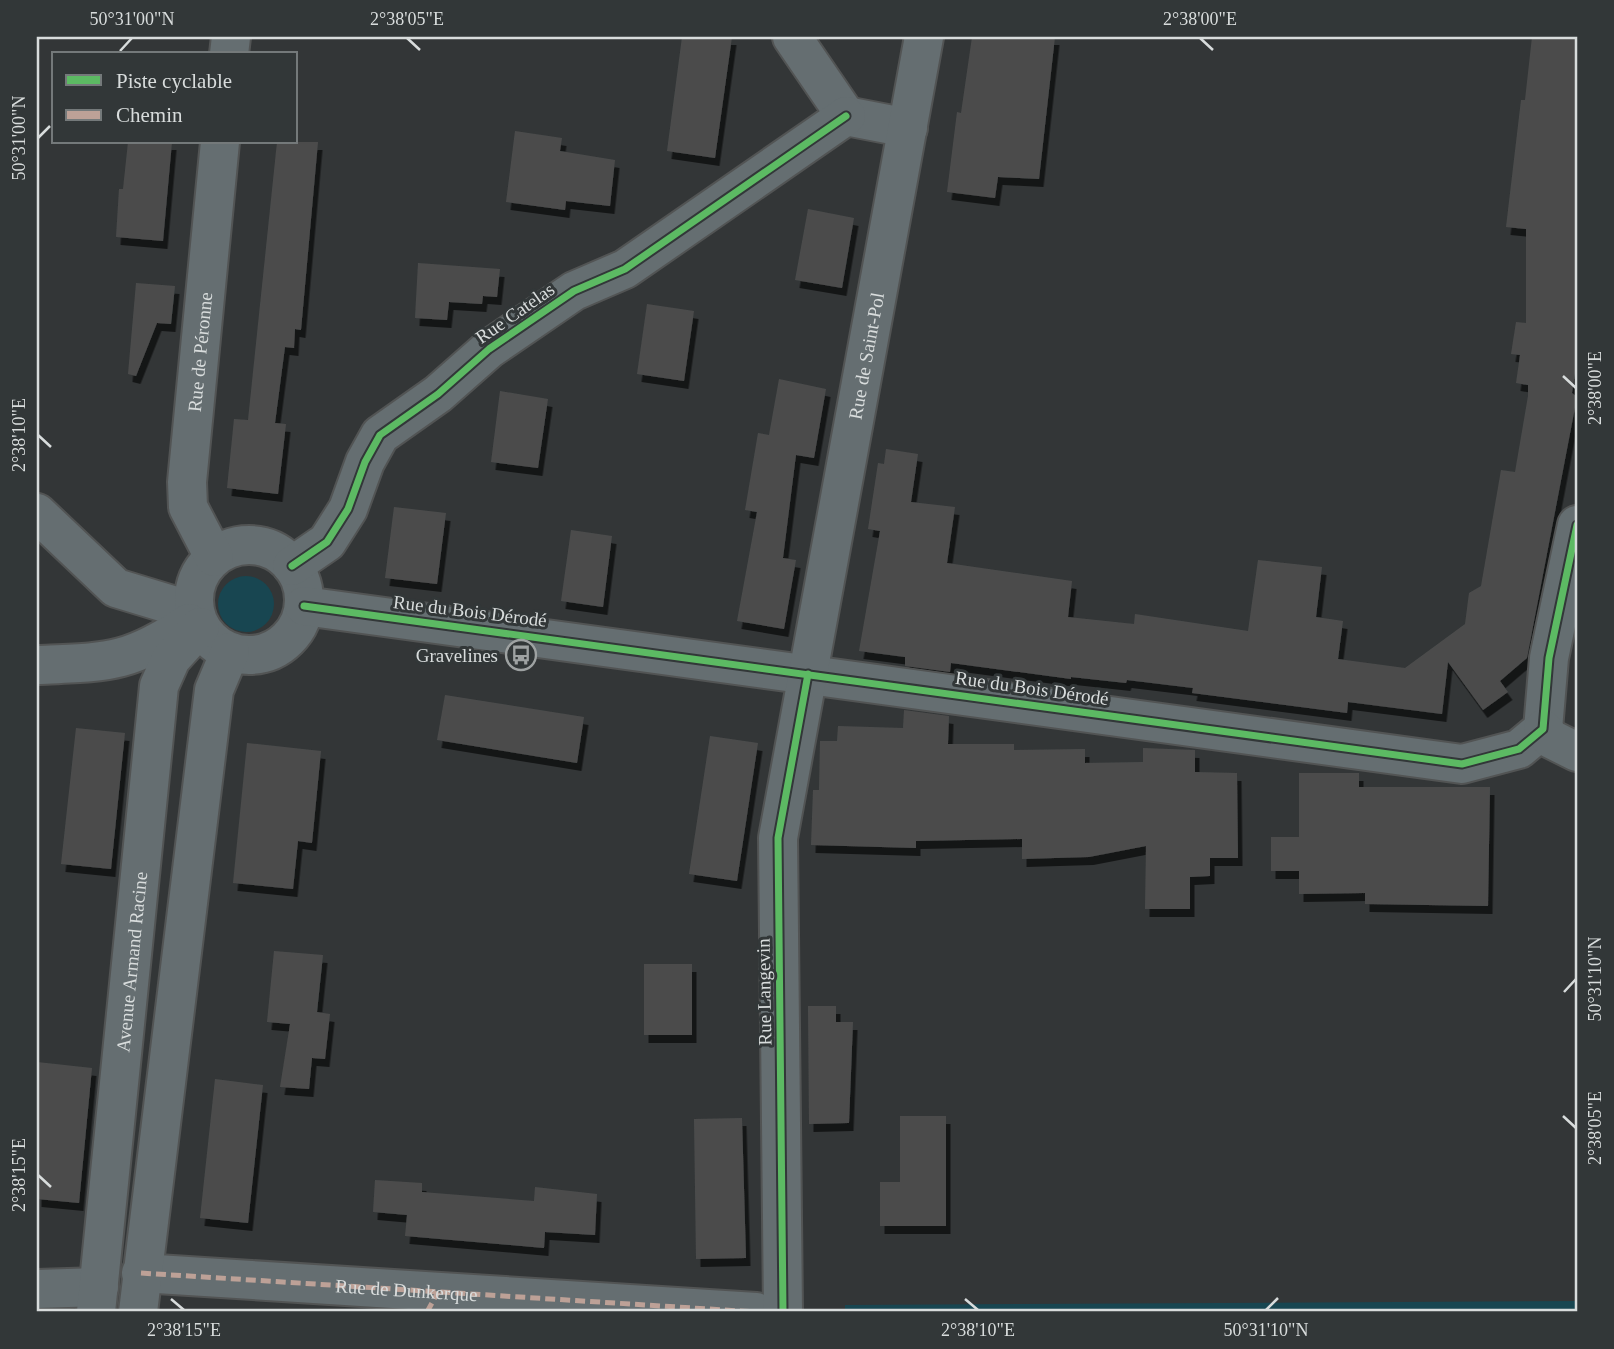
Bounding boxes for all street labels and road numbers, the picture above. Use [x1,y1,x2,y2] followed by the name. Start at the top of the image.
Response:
[472,278,558,348] street label: Rue Catelas
[183,291,216,413] street label: Rue de Péronne
[844,291,888,421] street label: Rue de Saint-Pol
[392,591,548,631] street label: Rue du Bois Dérodé
[954,667,1110,709] street label: Rue du Bois Dérodé
[112,871,151,1053] street label: Avenue Armand Racine
[753,938,775,1046] street label: Rue Langevin
[335,1275,478,1305] street label: Rue de Dunkerque

